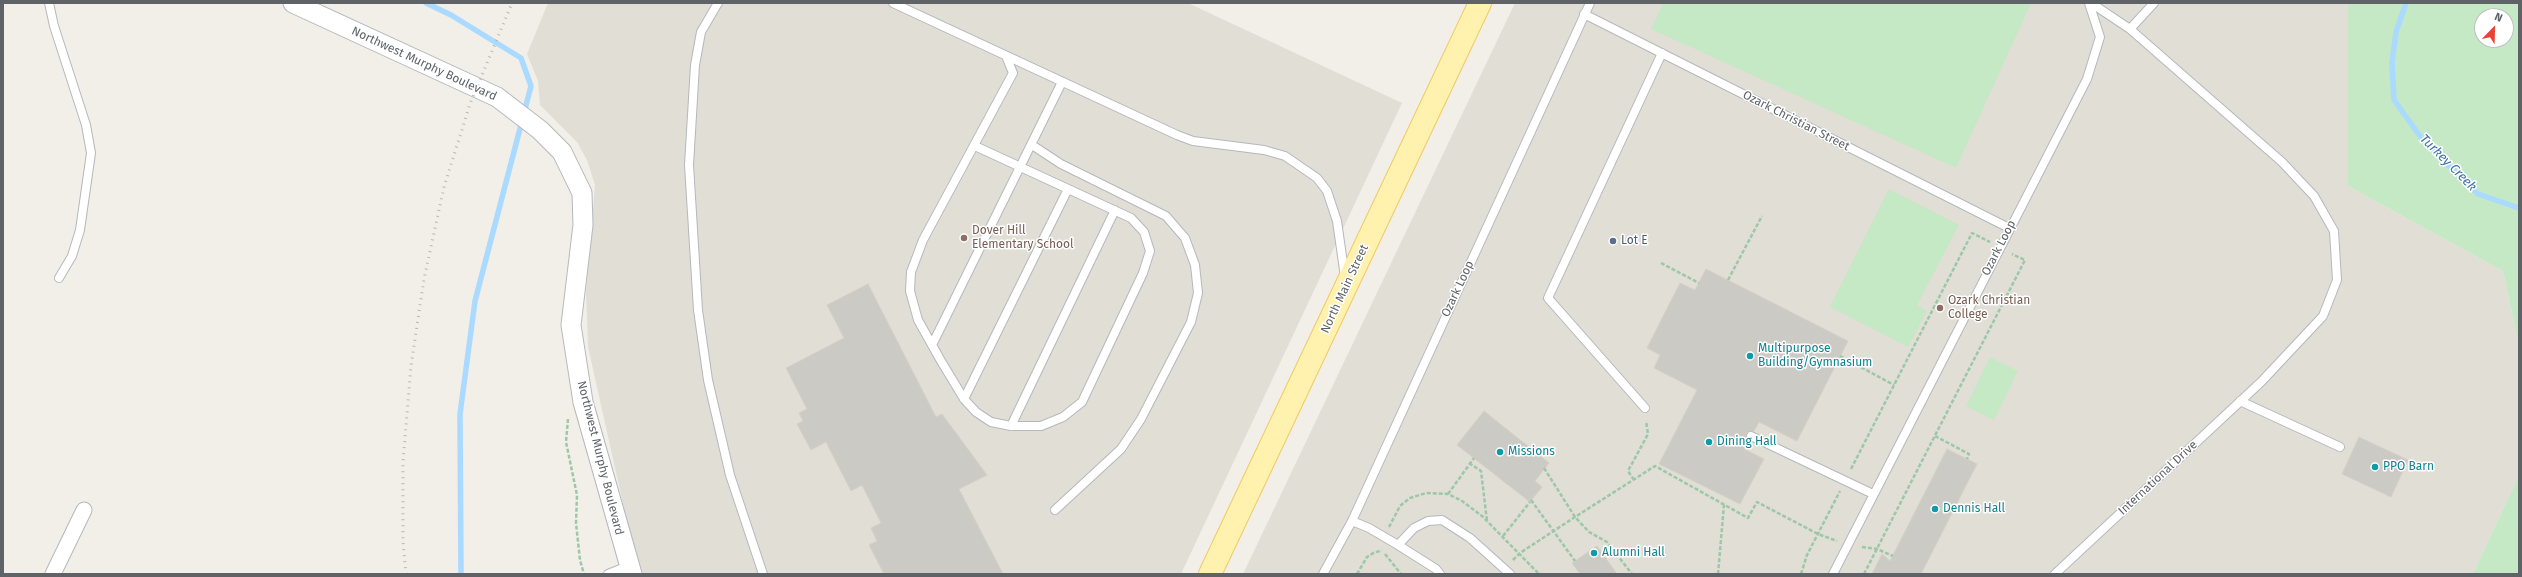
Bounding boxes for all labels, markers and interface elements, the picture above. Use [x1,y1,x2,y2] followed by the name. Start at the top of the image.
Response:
[2474,8,2514,48] north arrow
[2493,10,2504,25] text: N
[349,24,499,104] street label: Northwest Murphy Boulevard
[1740,88,1852,154] street label: Ozark Christian Street
[2416,131,2480,195] water label: Turkey Creek
[1979,218,2019,278] street label: Ozark Loop
[972,224,1074,252] place label: Dover Hill Elementary School
[959,233,969,243] marker: Dover Hill Elementary School
[1621,234,1648,248] place label: Lot E
[1608,236,1618,246] marker: Lot E
[1318,242,1372,336] street label: North Main Street
[1439,259,1477,319] street label: Ozark Loop
[1948,294,2030,322] place label: Ozark Christian College
[1935,303,1945,313] marker: Ozark Christian College
[1758,342,1872,370] place label: Multipurpose Building/Gymnasium
[1745,351,1755,361] marker: Multipurpose Building/Gymnasium
[574,379,626,537] street label: Northwest Murphy Boulevard
[1717,435,1777,449] place label: Dining Hall
[1704,437,1714,447] marker: Dining Hall
[2116,438,2200,518] street label: International Drive
[1508,445,1555,459] place label: Missions
[1495,447,1505,457] marker: Missions
[2383,460,2434,474] place label: PPO Barn
[2370,462,2380,472] marker: PPO Barn
[1943,502,2005,516] place label: Dennis Hall
[1930,504,1940,514] marker: Dennis Hall
[1602,546,1665,560] place label: Alumni Hall
[1589,548,1599,558] marker: Alumni Hall

